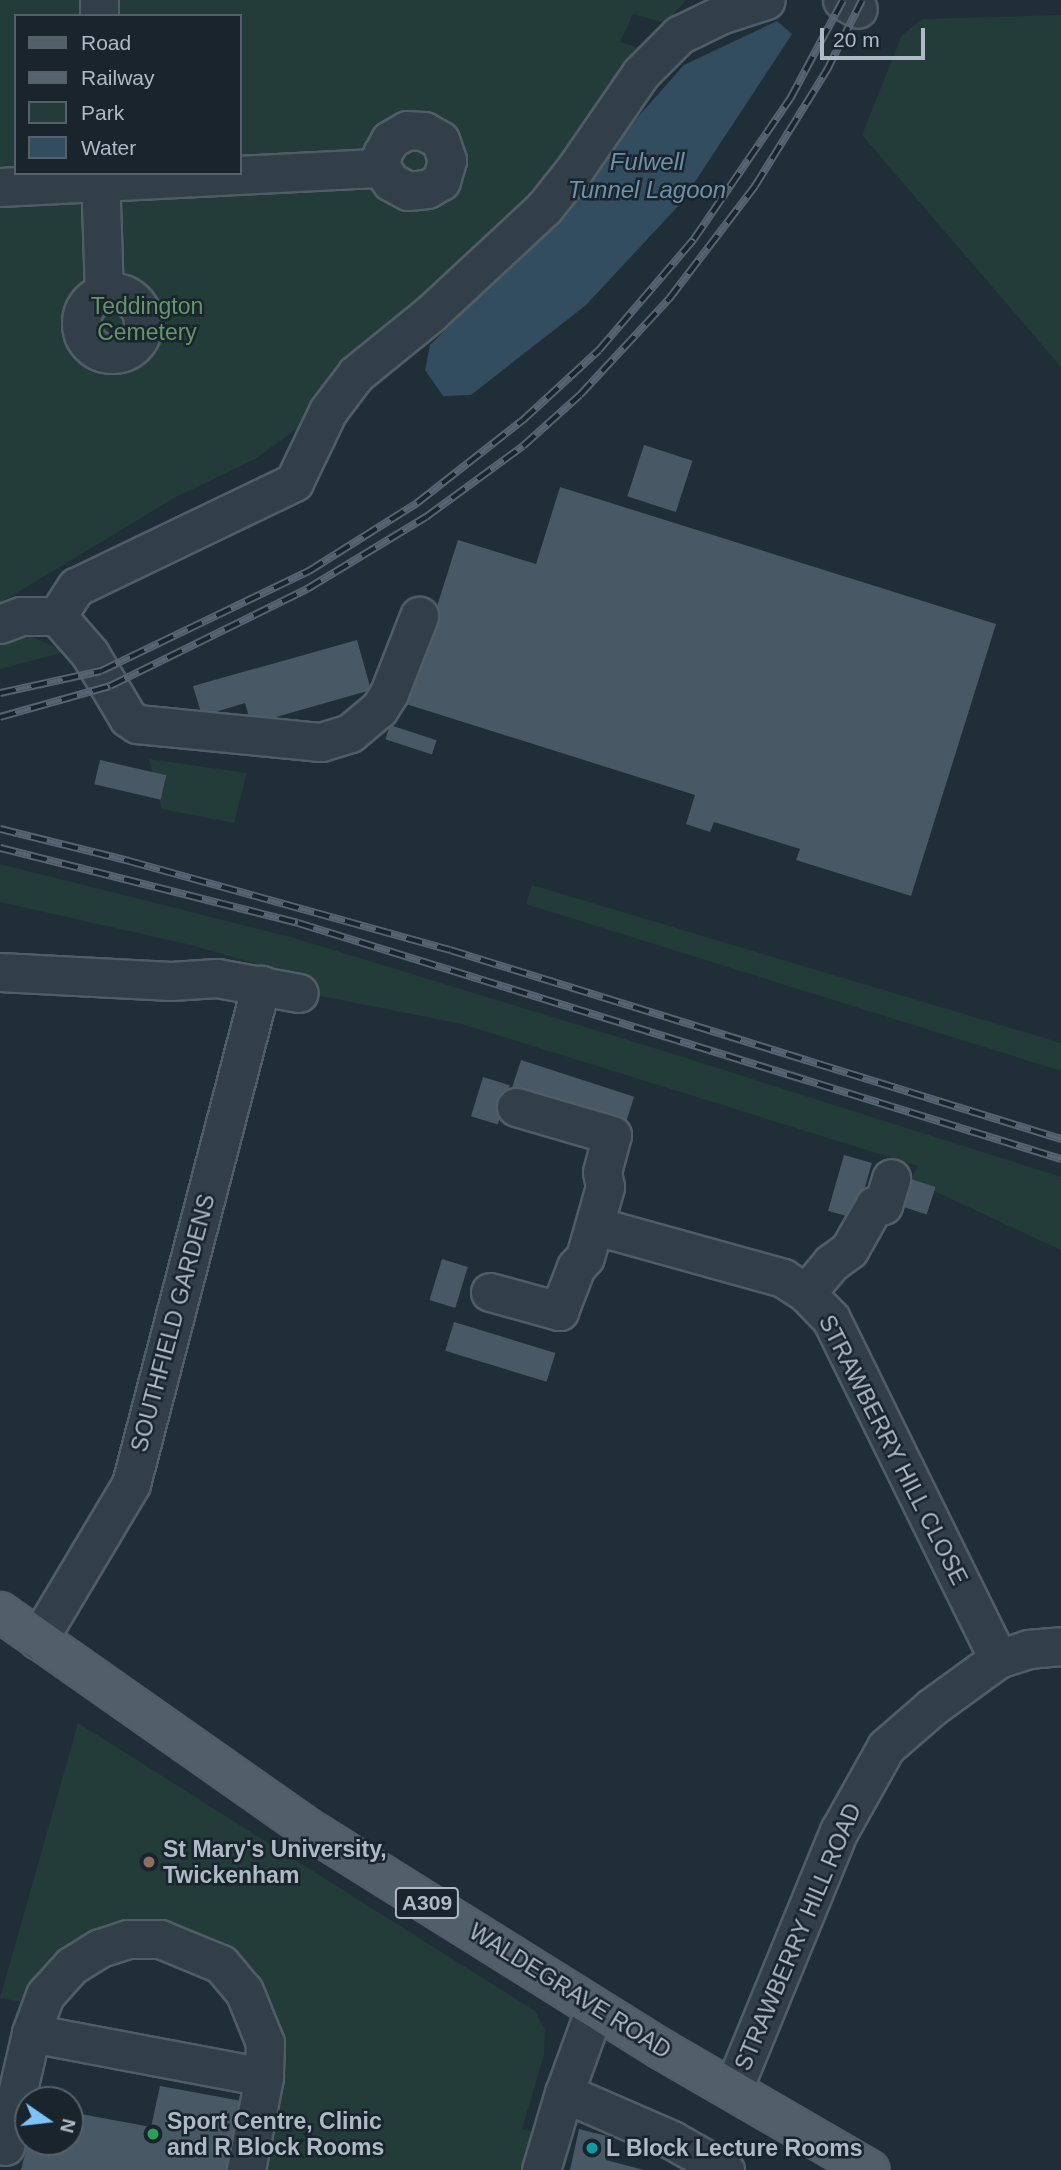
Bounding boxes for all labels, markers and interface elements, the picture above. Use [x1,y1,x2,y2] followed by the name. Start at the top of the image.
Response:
[14,14,242,175] legend
[823,14,928,58] scale bar
[833,28,880,51] text: 20 m
[81,31,131,54] text: Road
[81,66,155,89] text: Railway
[81,101,124,124] text: Park
[81,136,136,159] text: Water
[568,148,726,204] water label: Fulwell Tunnel Lagoon
[91,292,203,346] park label: Teddington Cemetery
[125,1191,221,1455] street label: SOUTHFIELD GARDENS
[813,1310,973,1590] street label: STRAWBERRY HILL CLOSE
[729,1799,867,2075] street label: STRAWBERRY HILL ROAD
[163,1835,387,1889] place label: St Mary's University, Twickenham
[141,1854,157,1870] marker: St Mary's University, Twickenham
[394,1885,460,1920] road number: A309
[464,1918,676,2064] street label: WALDEGRAVE ROAD
[14,2086,84,2156] north arrow
[167,2107,384,2161] place label: Sport Centre, Clinic and R Block Rooms
[56,2117,80,2135] text: N
[145,2126,161,2142] marker: Sport Centre, Clinic and R Block Rooms
[606,2134,863,2162] place label: L Block Lecture Rooms
[584,2140,600,2156] marker: L Block Lecture Rooms

